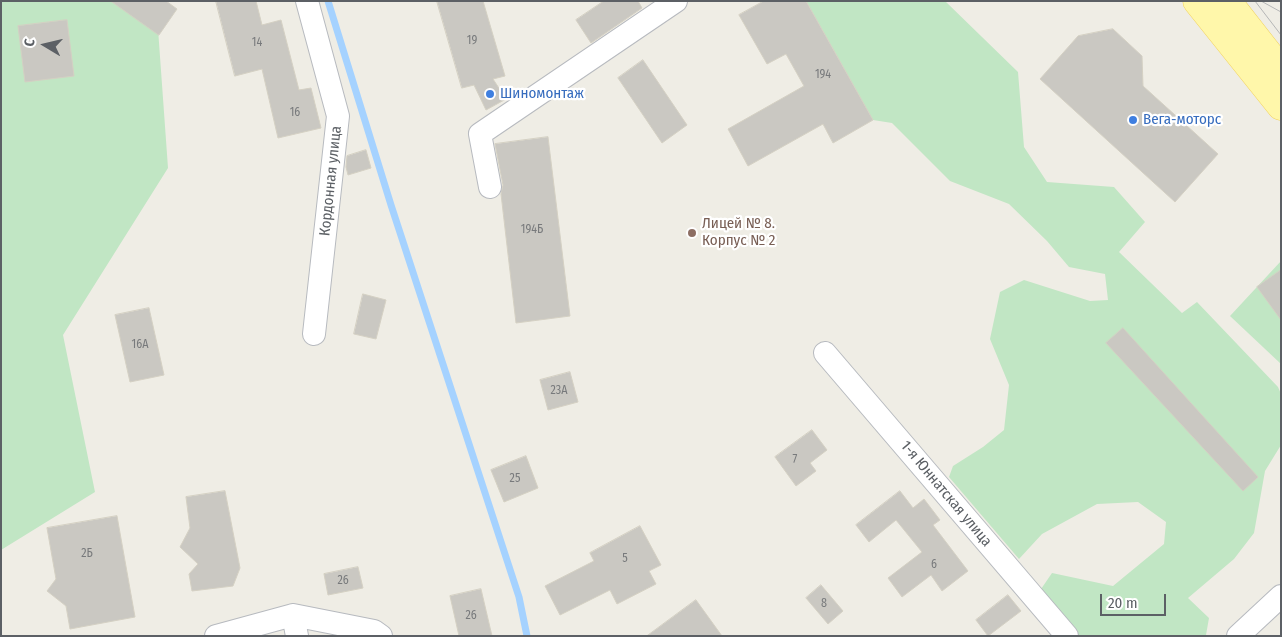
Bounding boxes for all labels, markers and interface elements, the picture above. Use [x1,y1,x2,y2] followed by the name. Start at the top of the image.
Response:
[20,20,70,70] north arrow
[467,34,477,48] house number: 19
[252,36,262,50] house number: 14
[21,38,39,48] text: С
[815,68,831,82] house number: 194
[500,85,584,103] place label: Шиномонтаж
[484,88,496,100] marker: Шиномонтаж
[290,106,300,120] house number: 16
[1143,111,1221,129] place label: Вега-моторс
[1127,114,1139,126] marker: Вега-моторс
[316,125,346,237] street label: Кордонная улица
[702,215,775,250] place label: Лицей № 8. Корпус № 2
[521,223,543,237] house number: 194Б
[686,227,698,239] marker: Лицей № 8. Корпус № 2
[132,338,148,352] house number: 16А
[551,384,567,398] house number: 23А
[897,438,995,550] street label: 1-я Юннатская улица
[793,453,797,467] house number: 7
[510,472,520,486] house number: 25
[81,547,93,561] house number: 2Б
[622,552,628,566] house number: 5
[931,558,937,572] house number: 6
[337,574,349,588] house number: 26
[1102,584,1168,616] scale bar
[1108,594,1138,612] text: 20 m
[821,597,827,611] house number: 8
[465,609,477,623] house number: 26

